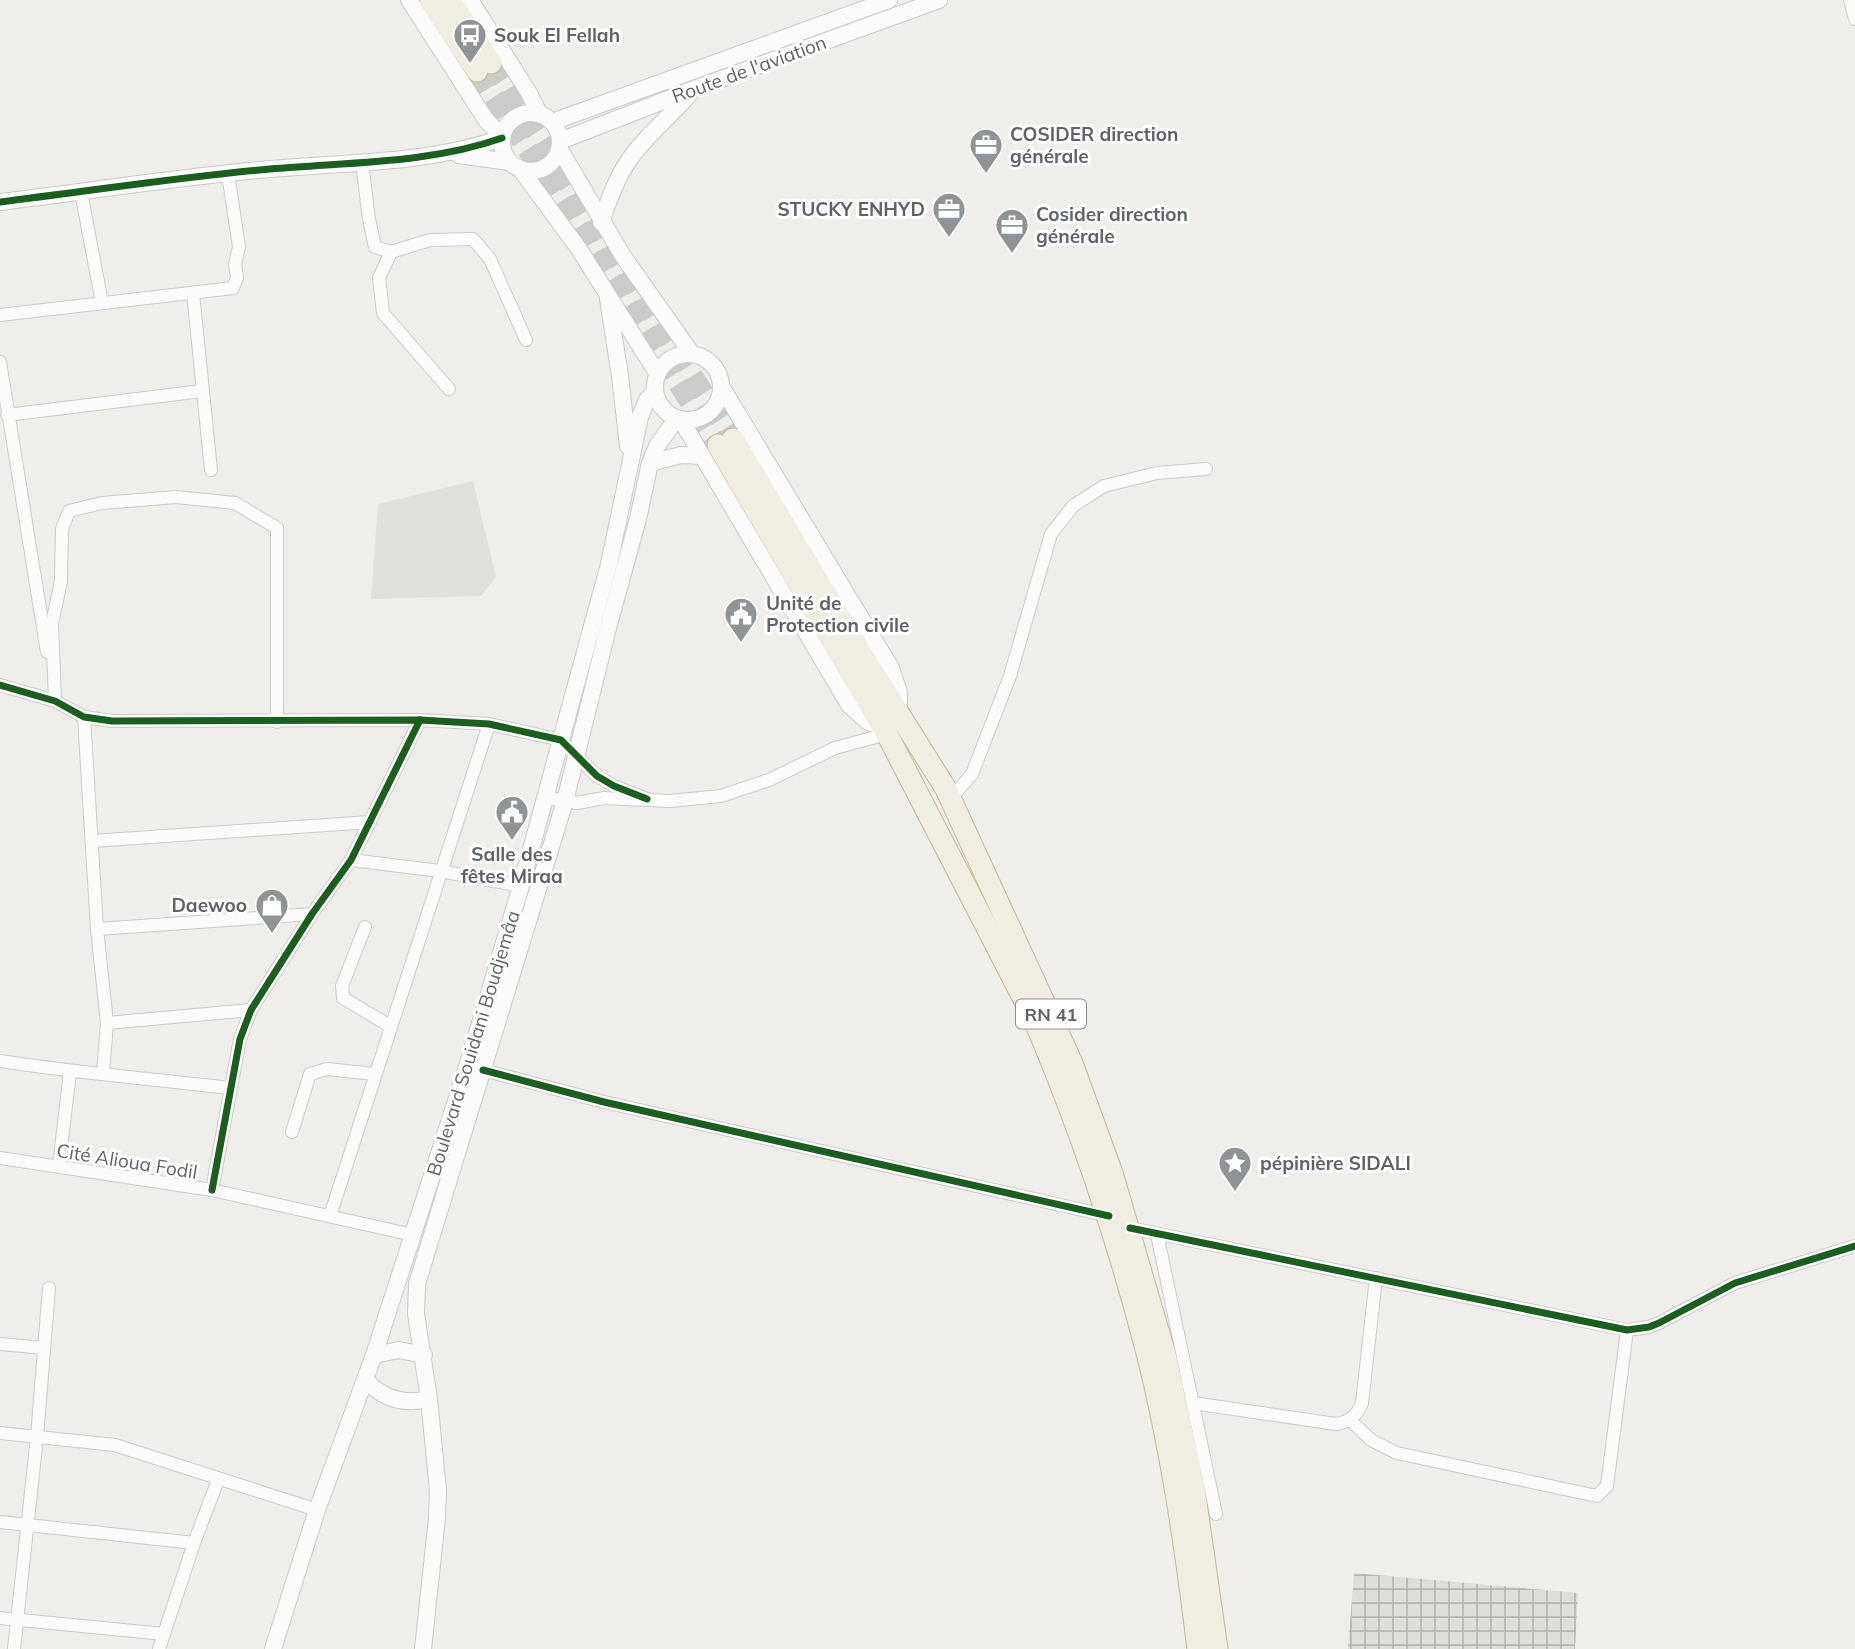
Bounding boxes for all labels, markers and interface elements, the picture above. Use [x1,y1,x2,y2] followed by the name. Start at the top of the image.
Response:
[451,16,489,65] bus stop icon: Souk El Fellah
[494,23,620,47] place label: Souk El Fellah
[669,30,829,108] street label: Route de l'aviation
[1010,122,1178,168] place label: COSIDER direction générale
[967,126,1005,175] office icon: COSIDER direction générale
[930,190,968,239] office icon: STUCKY ENHYD
[777,197,925,221] place label: STUCKY ENHYD
[1036,202,1188,248] place label: Cosider direction générale
[993,206,1031,255] office icon: Cosider direction générale
[766,591,909,637] place label: Unité de Protection civile
[722,595,760,644] public building icon: Unité de Protection civile
[493,793,531,842] public building icon: Salle des fêtes Miraa
[461,842,563,888] place label: Salle des fêtes Miraa
[253,886,291,935] shop icon: Daewoo
[171,893,247,917] place label: Daewoo
[421,908,525,1178] street label: Boulevard Souidani Boudjemâa
[1016,1000,1086,1028] road number: RN 41
[55,1138,199,1184] street label: Cité Alioua Fodil
[1216,1144,1254,1193] place icon: pépinière SIDALI
[1260,1151,1411,1175] place label: pépinière SIDALI

